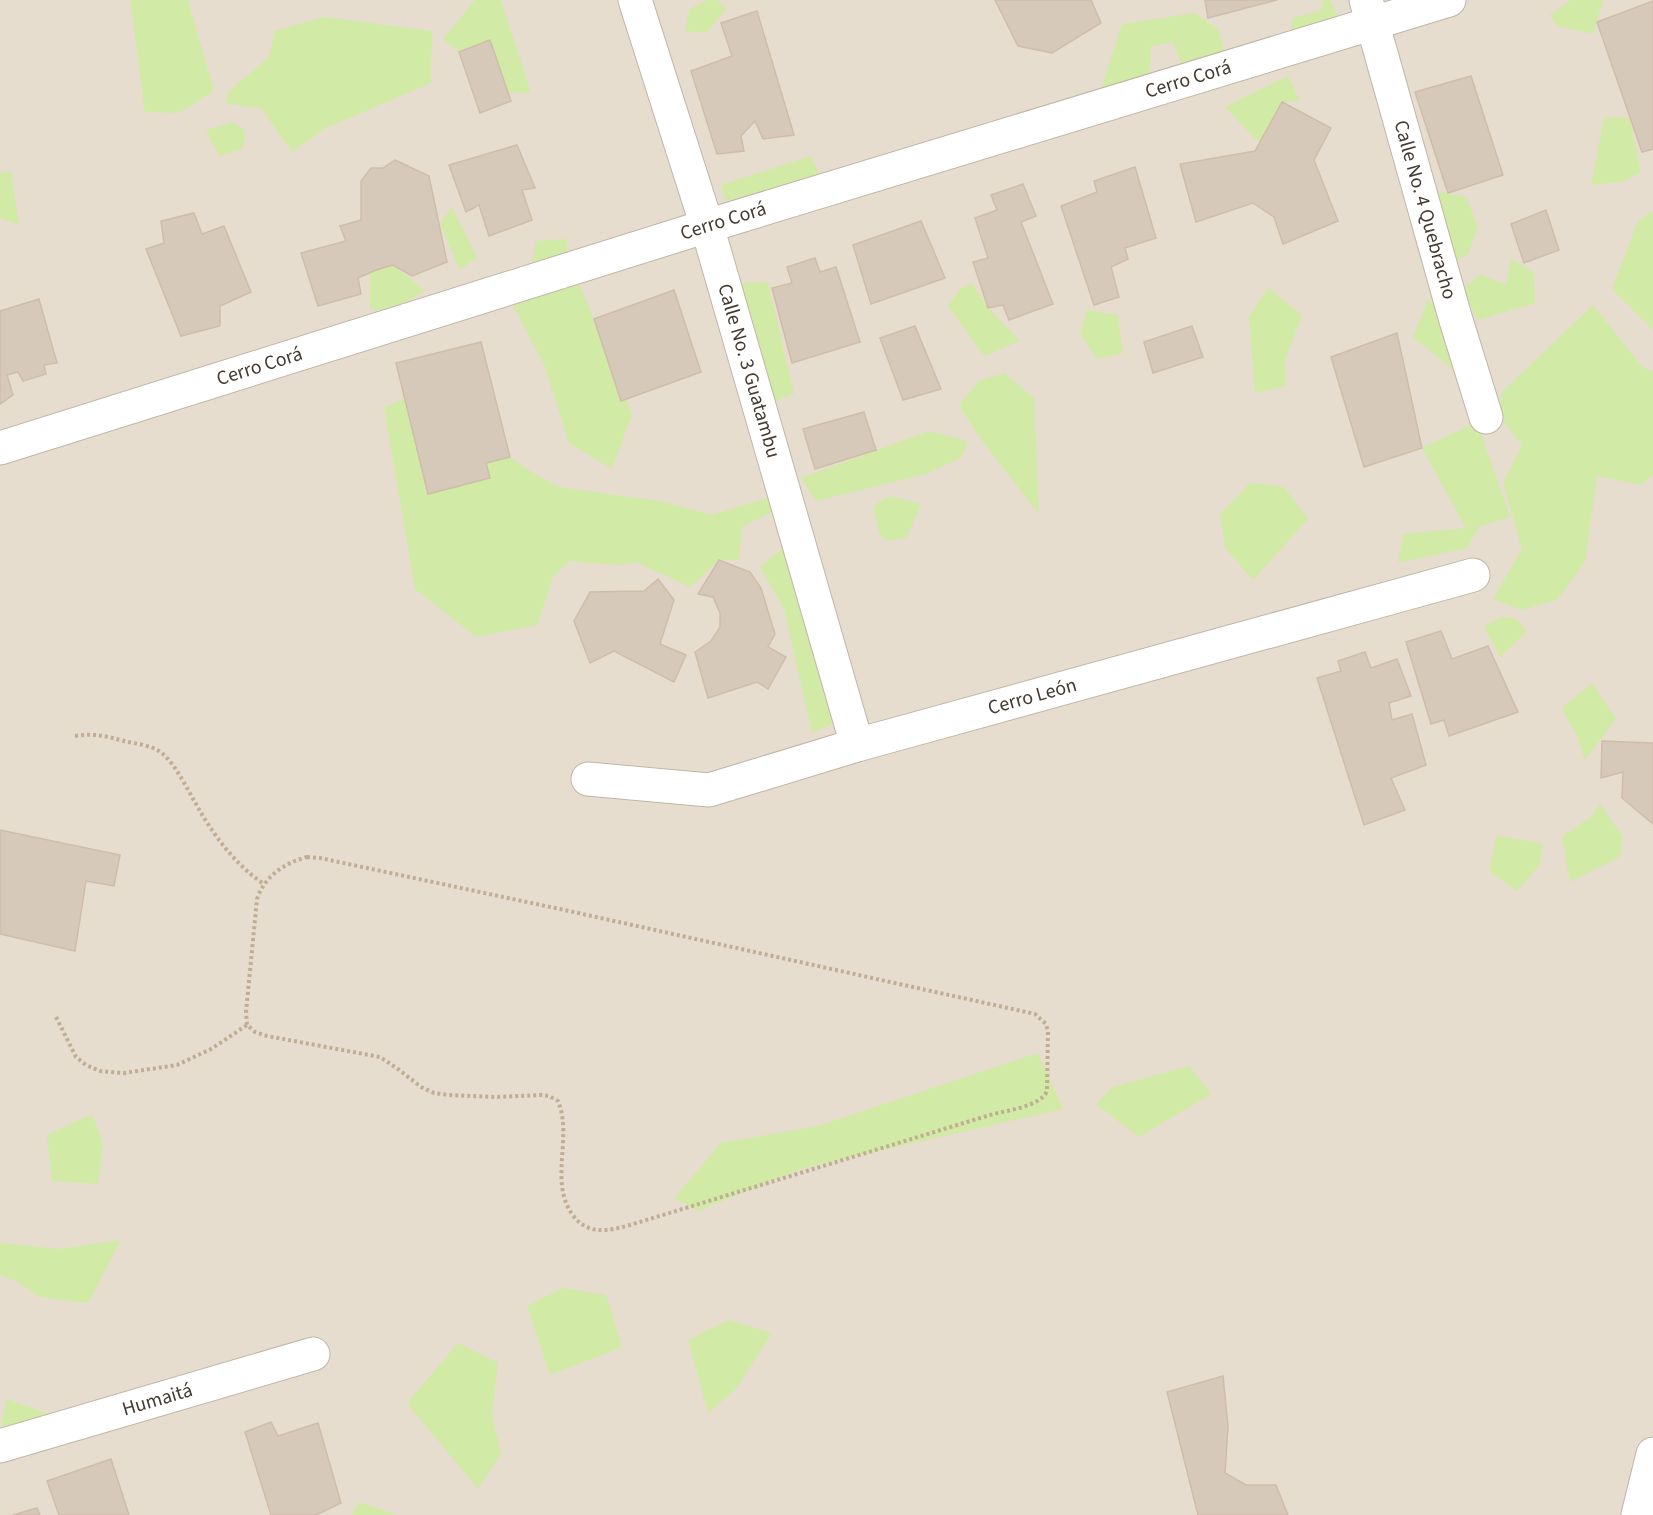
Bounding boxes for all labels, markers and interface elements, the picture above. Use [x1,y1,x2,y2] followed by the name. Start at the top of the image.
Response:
[1142,53,1235,106] street label: Cerro Corá
[1386,117,1463,303] street label: Calle No. 4 Quebracho
[677,195,770,248] street label: Cerro Corá
[710,280,787,461] street label: Calle No. 3 Guatambu
[213,340,306,393] street label: Cerro Corá
[985,671,1080,722] street label: Cerro León
[119,1376,196,1423] street label: Humaitá

